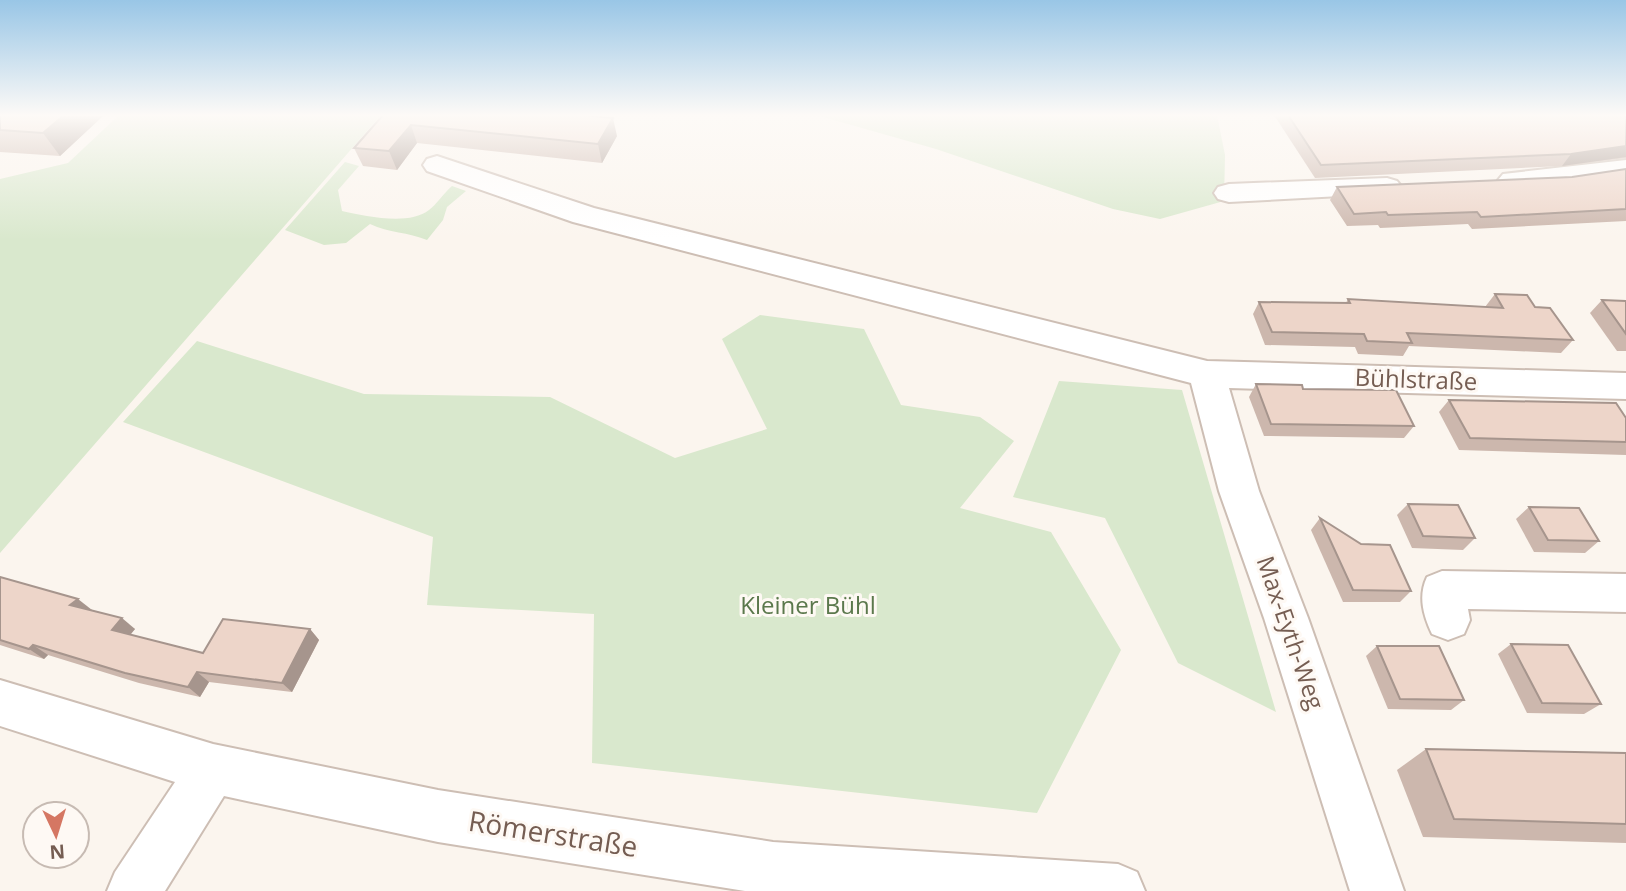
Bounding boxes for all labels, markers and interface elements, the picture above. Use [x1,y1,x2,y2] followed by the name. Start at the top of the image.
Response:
[1354,360,1478,397] street label: Bühlstraße
[1250,551,1333,714] street label: Max-Eyth-Weg
[740,588,876,621] park label: Kleiner Bühl
[21,800,91,870] north arrow
[466,801,640,865] street label: Römerstraße
[49,838,66,865] text: N

